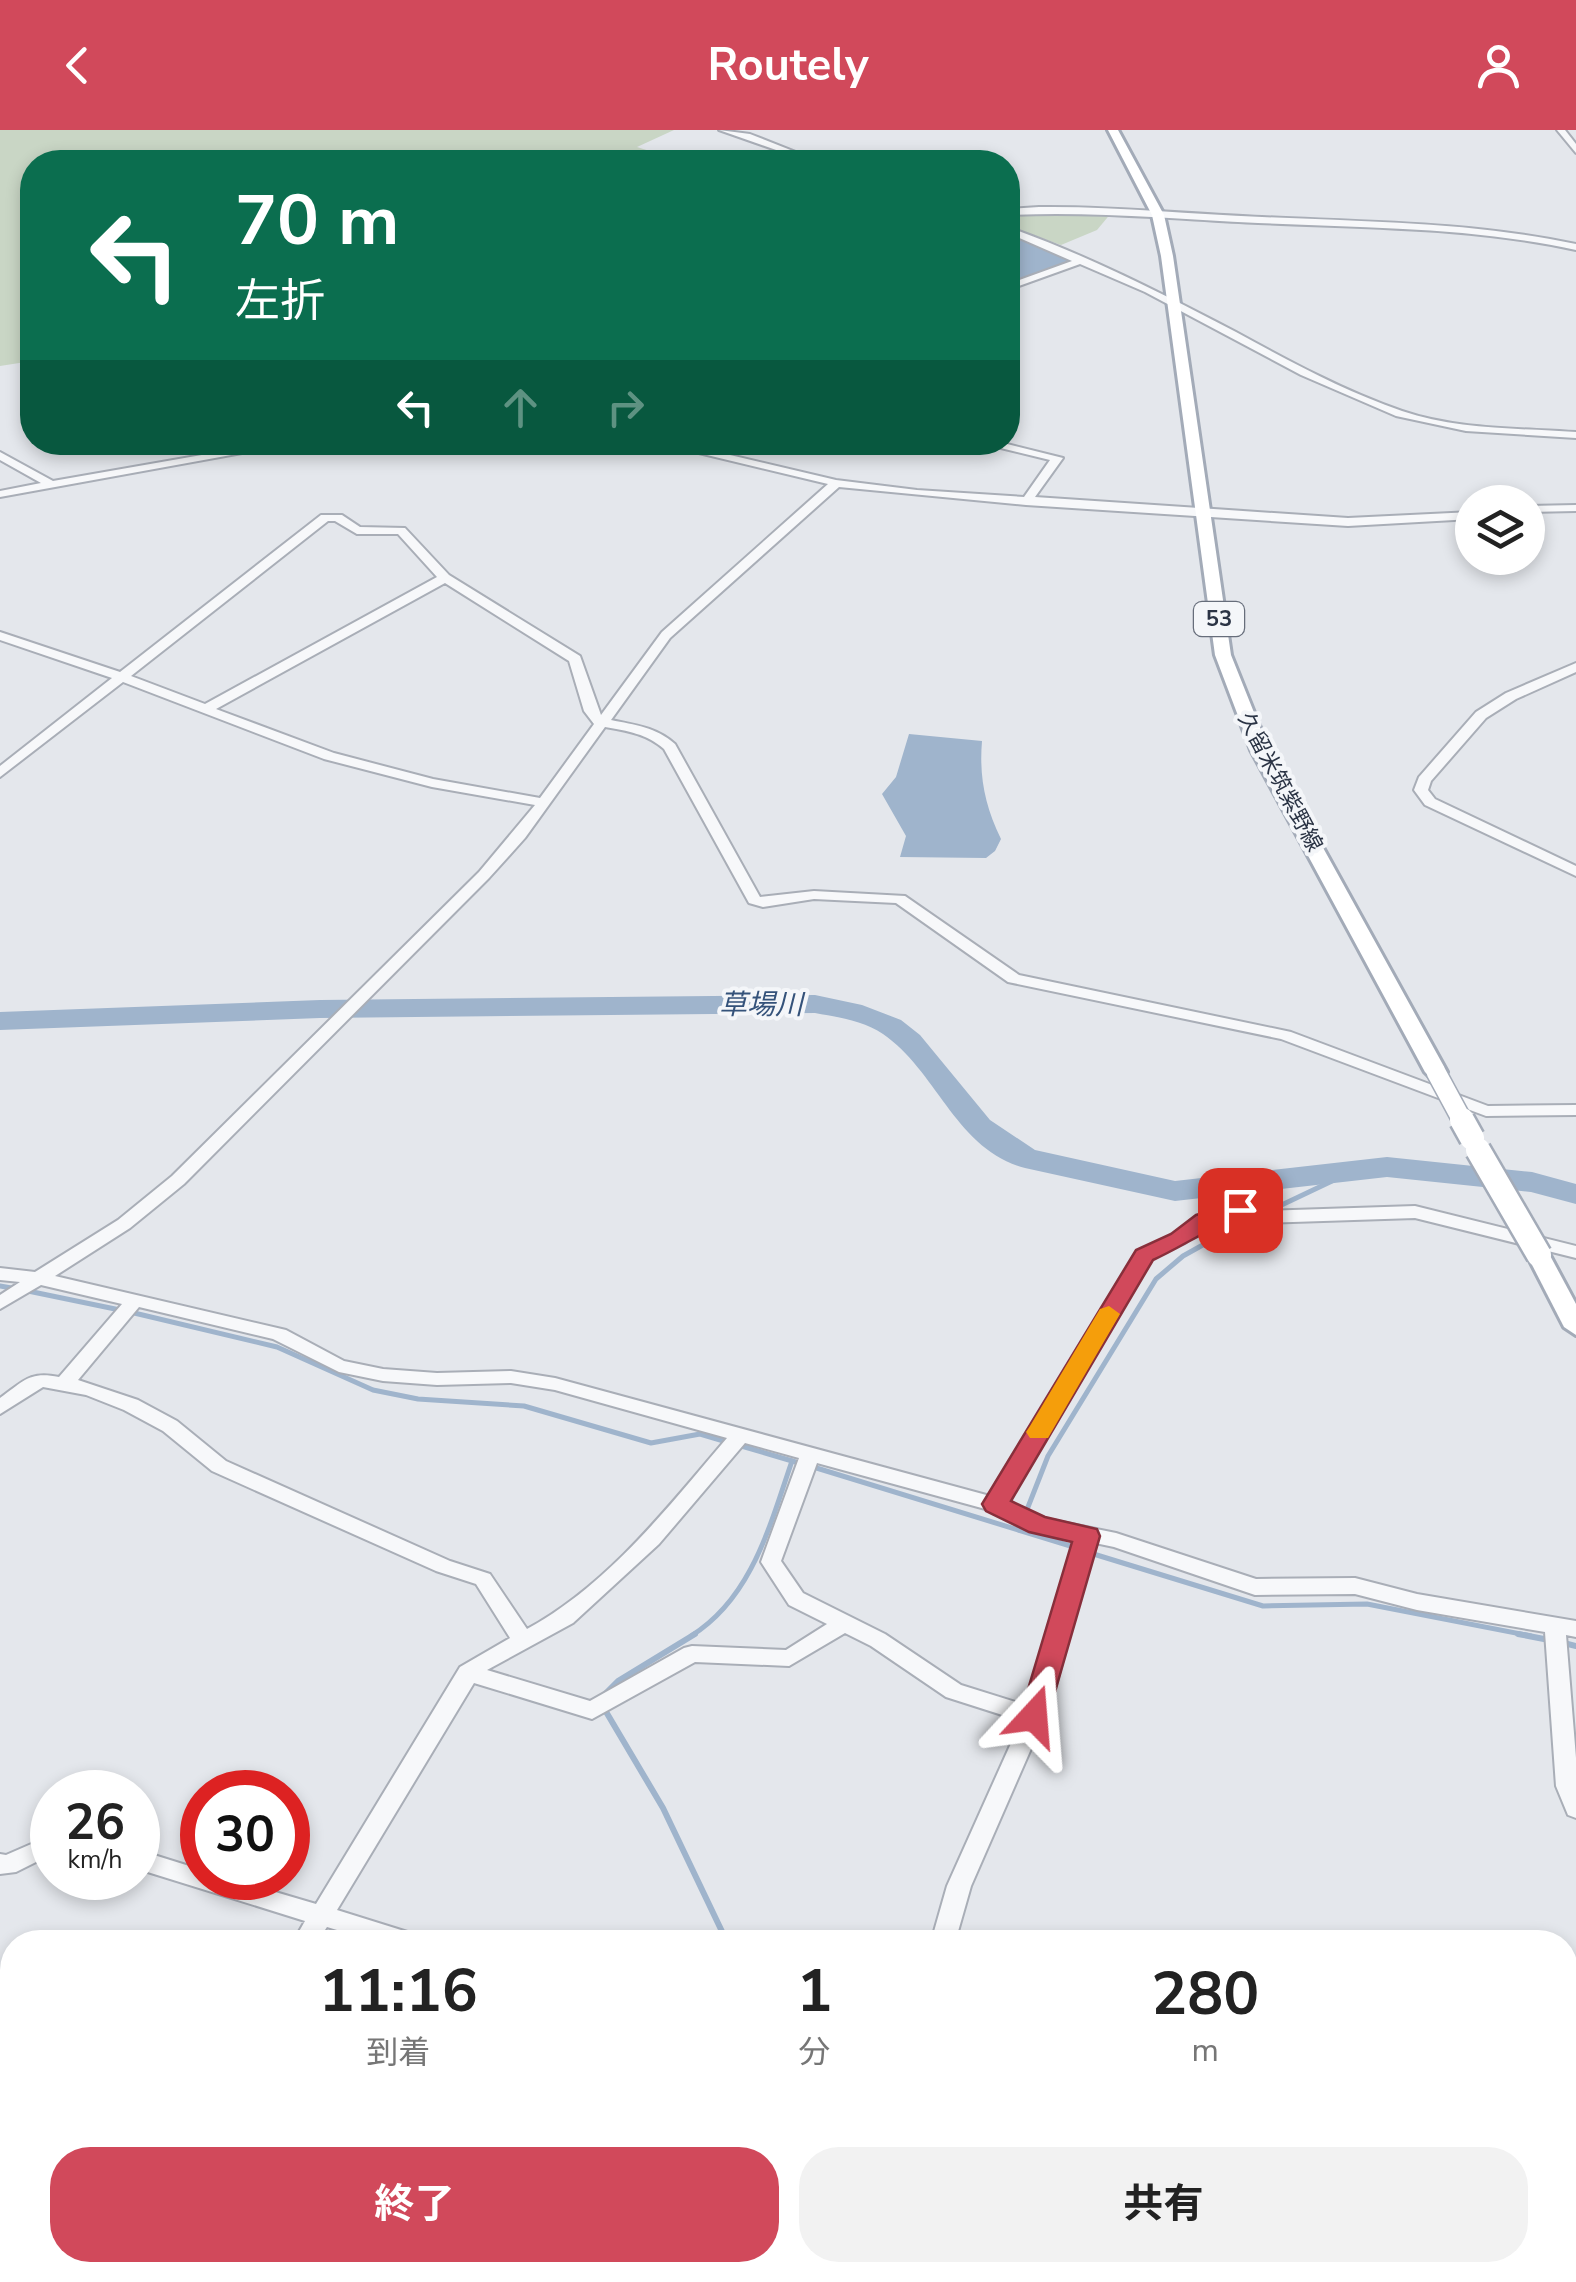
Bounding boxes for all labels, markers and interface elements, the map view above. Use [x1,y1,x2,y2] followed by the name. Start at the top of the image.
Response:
[707,35,869,96] text: Routely
[50,38,105,93] icon: back
[1471,38,1526,93] icon: person
[235,173,399,269] text: 70 m
[70,190,200,320] icon: left
[235,271,325,332] text: 左折
[388,380,443,435] icon: left
[493,380,548,435] icon: ahead
[598,380,653,435] icon: right
[1455,485,1545,575] map controls
[1455,485,1545,575] button: layers
[1194,602,1244,636] road number: 53
[1231,707,1329,857] street label: 久留米筑紫野線
[719,986,806,1024] water label: 草場川
[1198,1168,1283,1253] pin
[1213,1183,1268,1238] icon: arrive
[982,1664,1086,1768] position arrow
[180,1770,310,1900] speed limit sign: 30
[65,1788,125,1857] text: 26
[67,1843,123,1877] text: km/h
[319,1950,478,2032] text: 11:16
[796,1950,832,2032] text: 1
[1151,1953,1259,2035] text: 280
[1191,2029,1219,2072] text: m
[366,2031,430,2074] text: 到着
[798,2031,830,2074] text: 分
[50,2147,779,2262] button: 終了
[799,2147,1528,2262] button: 共有

